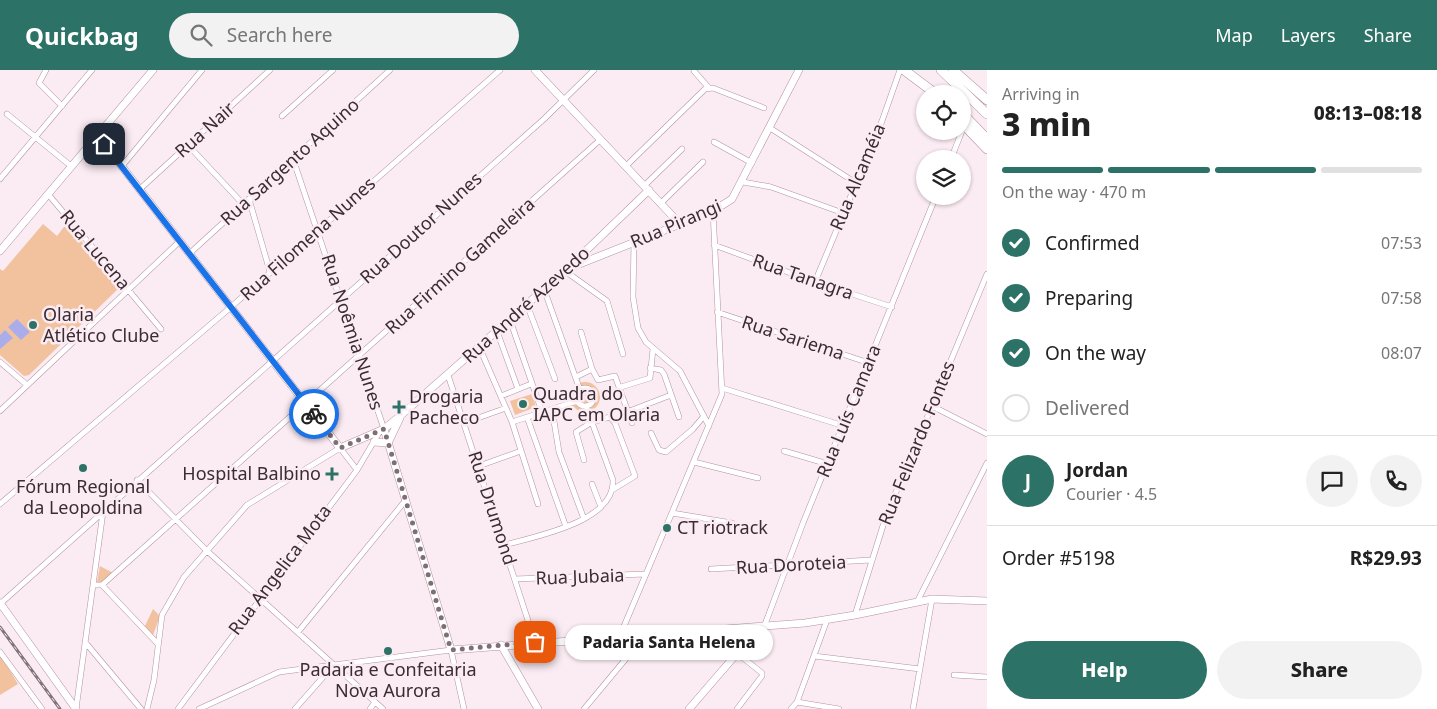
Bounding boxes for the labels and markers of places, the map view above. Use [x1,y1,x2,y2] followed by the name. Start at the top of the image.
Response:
[83,123,125,165] pin
[43,302,160,347] place label: Olaria Atlético Clube
[27,319,39,331] marker: Olaria Atlético Clube
[533,381,660,426] place label: Quadra do IAPC em Olaria
[409,384,483,429] place label: Drogaria Pacheco
[517,398,529,410] marker: Quadra do IAPC em Olaria
[393,401,405,413] marker: Drogaria Pacheco
[182,461,321,485] place label: Hospital Balbino
[77,462,89,474] marker: Fórum Regional da Leopoldina
[325,467,339,481] marker: Hospital Balbino
[16,474,150,519] place label: Fórum Regional da Leopoldina
[677,515,768,539] place label: CT riotrack
[661,522,673,534] marker: CT riotrack
[514,621,556,663] pin
[565,624,772,660] callout: Padaria Santa Helena
[382,645,394,657] marker: Padaria e Confeitaria Nova Aurora
[300,657,477,702] place label: Padaria e Confeitaria Nova Aurora

